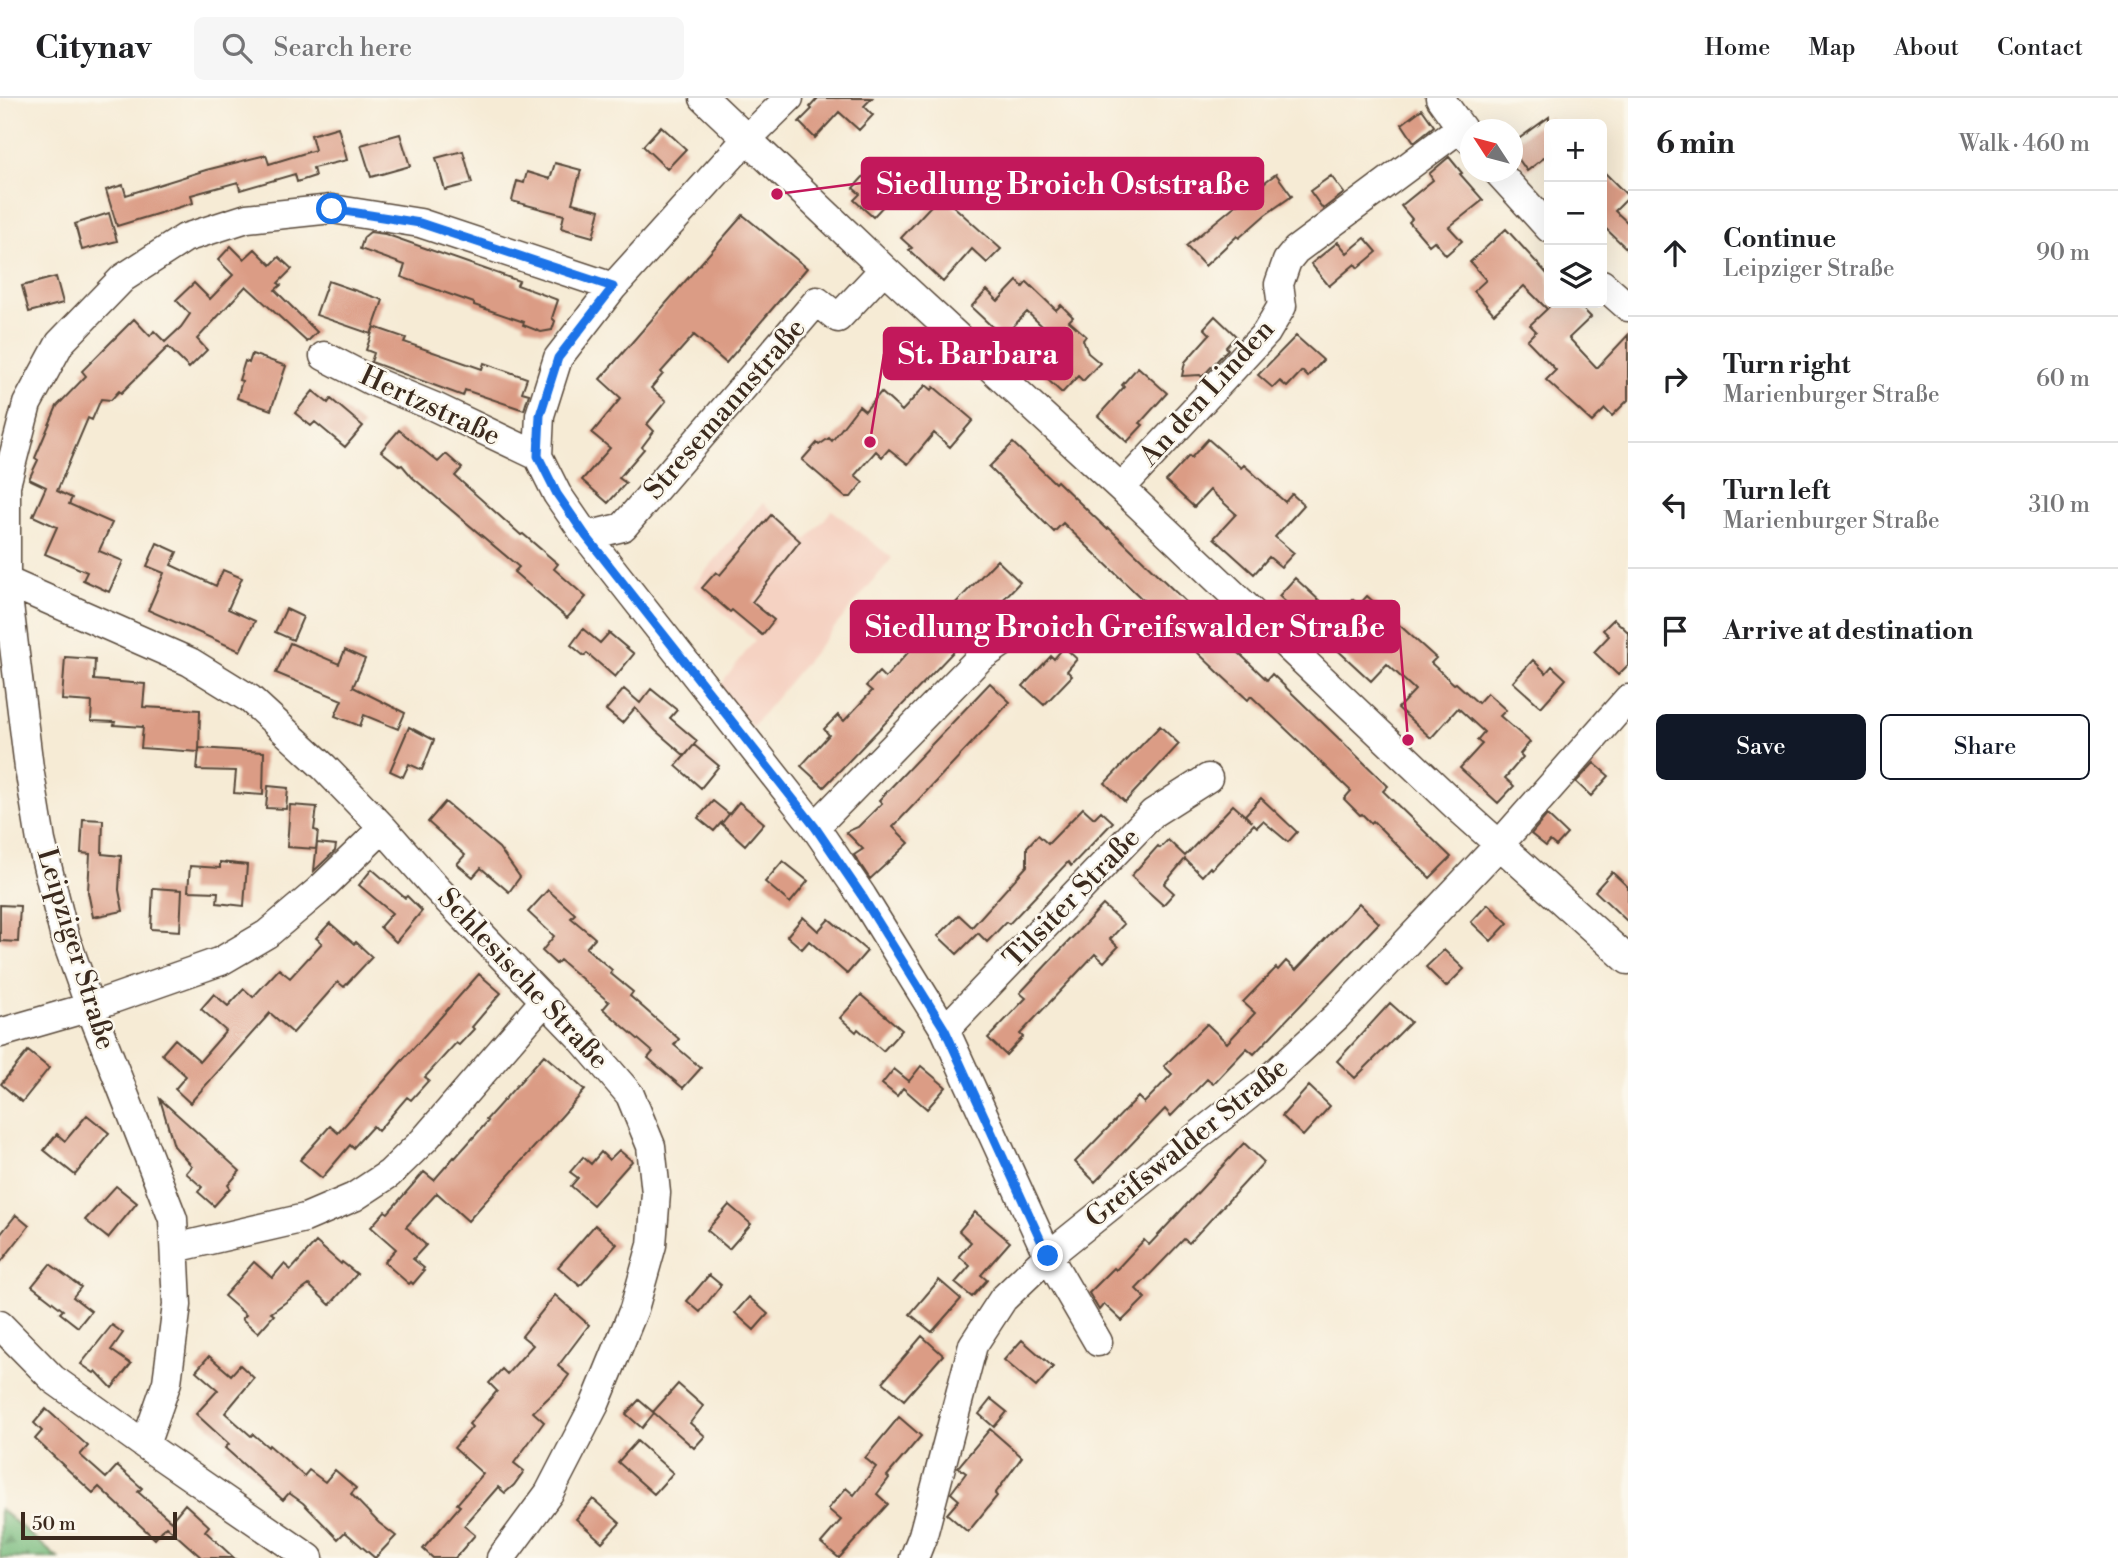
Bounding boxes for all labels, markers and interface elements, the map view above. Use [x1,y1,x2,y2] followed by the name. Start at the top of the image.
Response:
[194,17,684,80] search box
[35,28,152,69] text: Citynav
[218,29,256,67] icon: search
[274,32,412,64] text: Search here
[1705,33,1770,63] text: Home
[1808,33,1856,63] text: Map
[1894,33,1959,63] text: About
[1997,33,2083,63] text: Contact
[1460,119,1523,182] north arrow
[1544,119,1607,308] map controls
[1544,119,1607,182] button: +
[1656,125,1735,163] text: 6 min
[1959,130,2090,158] text: Walk · 460 m
[862,158,1263,209] callout: Siedlung Broich Oststraße
[876,166,1250,204] text: Siedlung Broich Oststraße
[1544,182,1607,245] button: −
[316,193,347,224] route start
[1723,223,1836,255] text: Continue
[1656,234,1694,272] icon: ahead
[2036,239,2090,267] text: 90 m
[1544,245,1607,308] button: layers
[1723,255,1895,283] text: Leipziger Straße
[637,311,813,507] street label: Stresemannstraße
[1131,312,1282,474] street label: An den Linden
[884,328,1072,379] callout: St. Barbara
[898,336,1059,374] text: St. Barbara
[1723,349,1851,381] text: Turn right
[354,358,506,454] street label: Hertzstraße
[1656,360,1694,398] icon: right
[2036,365,2090,393] text: 60 m
[1723,381,1940,409] text: Marienburger Straße
[1723,475,1831,507] text: Turn left
[1656,486,1694,524] icon: left
[2029,491,2090,519] text: 310 m
[1723,507,1940,535] text: Marienburger Straße
[851,601,1399,652] callout: Siedlung Broich Greifswalder Straße
[865,609,1385,647] text: Siedlung Broich Greifswalder Straße
[1656,612,1694,650] icon: arrive
[1723,615,1973,647] text: Arrive at destination
[1656,714,1866,780] button: Save
[1880,714,2090,780] button: Share
[996,820,1148,976] street label: Tilsiter Straße
[29,844,123,1054] street label: Leipziger Straße
[430,881,616,1077] street label: Schlesische Straße
[1079,1050,1295,1236] street label: Greifswalder Straße
[1032,1240,1063,1271] route end
[21,1509,177,1541] scale bar
[32,1512,76,1536] text: 50 m

